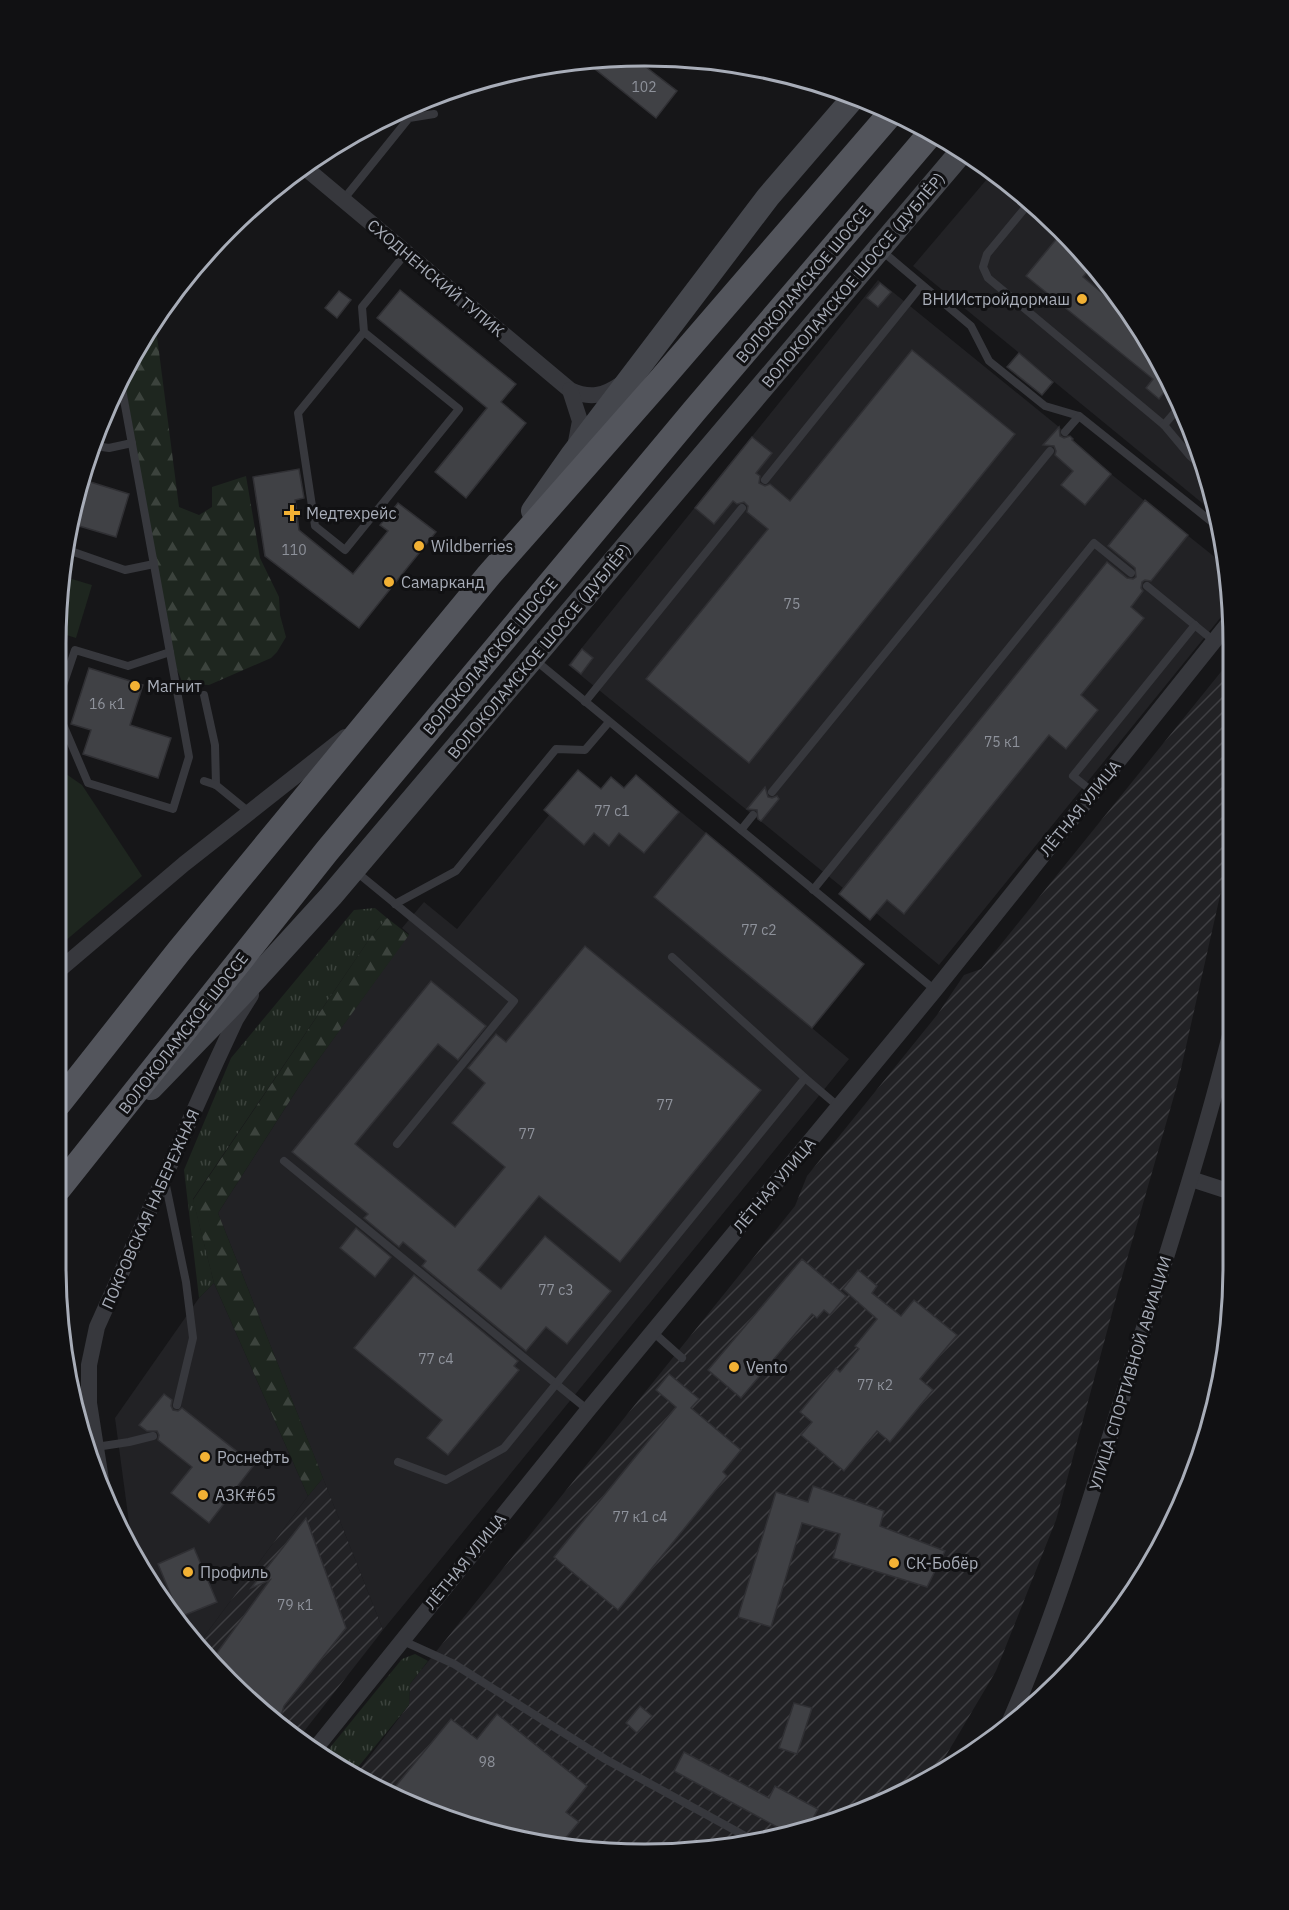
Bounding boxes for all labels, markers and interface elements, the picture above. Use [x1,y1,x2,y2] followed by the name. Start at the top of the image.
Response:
[631,78,657,96] house number: 102
[757,169,949,391] street label: ВОЛОКОЛАМСКОЕ ШОССЕ (ДУБЛЁР)
[732,202,874,366] street label: ВОЛОКОЛАМСКОЕ ШОССЕ
[363,215,509,341] street label: СХОДНЕНСКИЙ ТУПИК
[922,289,1070,309] place label: ВНИИстройдормаш
[1075,292,1089,306] marker: ВНИИстройдормаш
[306,503,396,523] place label: Медтехрейс
[283,504,301,522] marker: Медтехрейс
[431,536,513,556] place label: Wildberries
[412,539,426,553] marker: Wildberries
[443,540,635,762] street label: ВОЛОКОЛАМСКОЕ ШОССЕ (ДУБЛЁР)
[281,541,307,559] house number: 110
[401,572,485,592] place label: Самарканд
[419,574,561,738] street label: ВОЛОКОЛАМСКОЕ ШОССЕ
[382,575,396,589] marker: Самарканд
[784,595,800,613] house number: 75
[147,676,202,696] place label: Магнит
[128,679,142,693] marker: Магнит
[89,695,125,713] house number: 16 к1
[984,733,1020,751] house number: 75 к1
[1035,756,1125,860] street label: ЛЁТНАЯ УЛИЦА
[594,802,630,820] house number: 77 с1
[741,921,777,939] house number: 77 с2
[114,948,252,1118] street label: ВОЛОКОЛАМСКОЕ ШОССЕ
[657,1096,673,1114] house number: 77
[97,1106,203,1312] street label: ПОКРОВСКАЯ НАБЕРЕЖНАЯ
[519,1125,535,1143] house number: 77
[728,1133,820,1237] street label: ЛЁТНАЯ УЛИЦА
[1085,1253,1175,1493] street label: УЛИЦА СПОРТИВНОЙ АВИАЦИИ
[538,1281,574,1299] house number: 77 с3
[418,1350,454,1368] house number: 77 с4
[746,1357,788,1377] place label: Vento
[727,1360,741,1374] marker: Vento
[857,1376,893,1394] house number: 77 к2
[217,1447,289,1467] place label: Роснефть
[198,1450,212,1464] marker: Роснефть
[215,1485,276,1505] place label: АЗК#65
[196,1488,210,1502] marker: АЗК#65
[613,1508,667,1526] house number: 77 к1 с4
[420,1509,510,1613] street label: ЛЁТНАЯ УЛИЦА
[906,1553,978,1573] place label: СК-Бобёр
[887,1556,901,1570] marker: СК-Бобёр
[200,1562,268,1582] place label: Профиль
[181,1565,195,1579] marker: Профиль
[277,1596,313,1614] house number: 79 к1
[479,1753,495,1771] house number: 98

